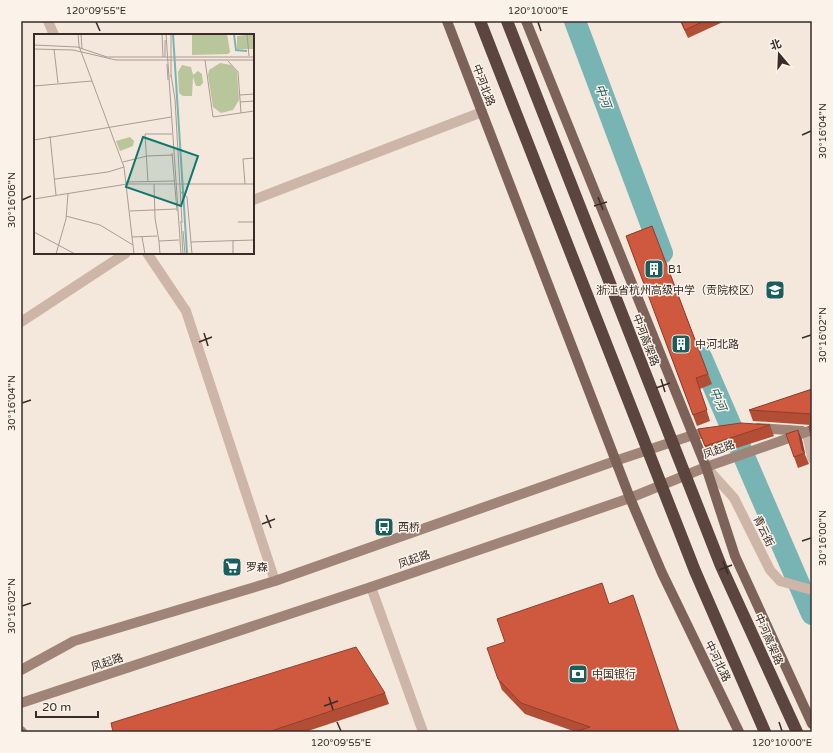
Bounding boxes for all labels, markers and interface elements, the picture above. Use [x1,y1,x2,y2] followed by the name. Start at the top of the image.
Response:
[66,5,126,17] text: 120°09'55"E
[508,5,568,17] text: 120°10'00"E
[34,34,254,254] inset map
[759,34,799,74] north arrow
[769,37,783,53] text: 北
[470,62,497,108] street label: 中河北路
[592,82,615,112] water label: 中河
[817,103,829,159] text: 30°16'04"N
[6,172,18,228] text: 30°16'06"N
[643,258,665,280] building icon: B1
[668,263,683,276] place label: B1
[764,279,786,301] school or university icon: 浙江省杭州高级中学（贡院校区）
[596,284,761,297] place label: 浙江省杭州高级中学（贡院校区）
[817,307,829,363] text: 30°16'02"N
[630,312,661,368] street label: 中河高架路
[670,333,692,355] building icon: 中河北路
[695,338,739,351] place label: 中河北路
[6,375,18,431] text: 30°16'04"N
[707,385,730,415] water label: 中河
[701,438,737,461] street label: 凤起路
[817,510,829,566] text: 30°16'00"N
[750,514,777,549] street label: 青云街
[373,516,395,538] bus stop icon: 西桥
[398,521,420,534] place label: 西桥
[396,548,432,571] street label: 凤起路
[221,556,243,578] supermarket icon: 罗森
[246,561,268,574] place label: 罗森
[6,578,18,634] text: 30°16'02"N
[751,611,786,667] street label: 中河高架路
[702,639,733,684] street label: 中河北路
[89,651,125,674] street label: 凤起路
[567,663,589,685] bank icon: 中国银行
[592,668,636,681] place label: 中国银行
[36,693,98,719] scale bar
[42,700,71,714] text: 20 m
[311,737,371,749] text: 120°09'55"E
[752,737,812,749] text: 120°10'00"E

